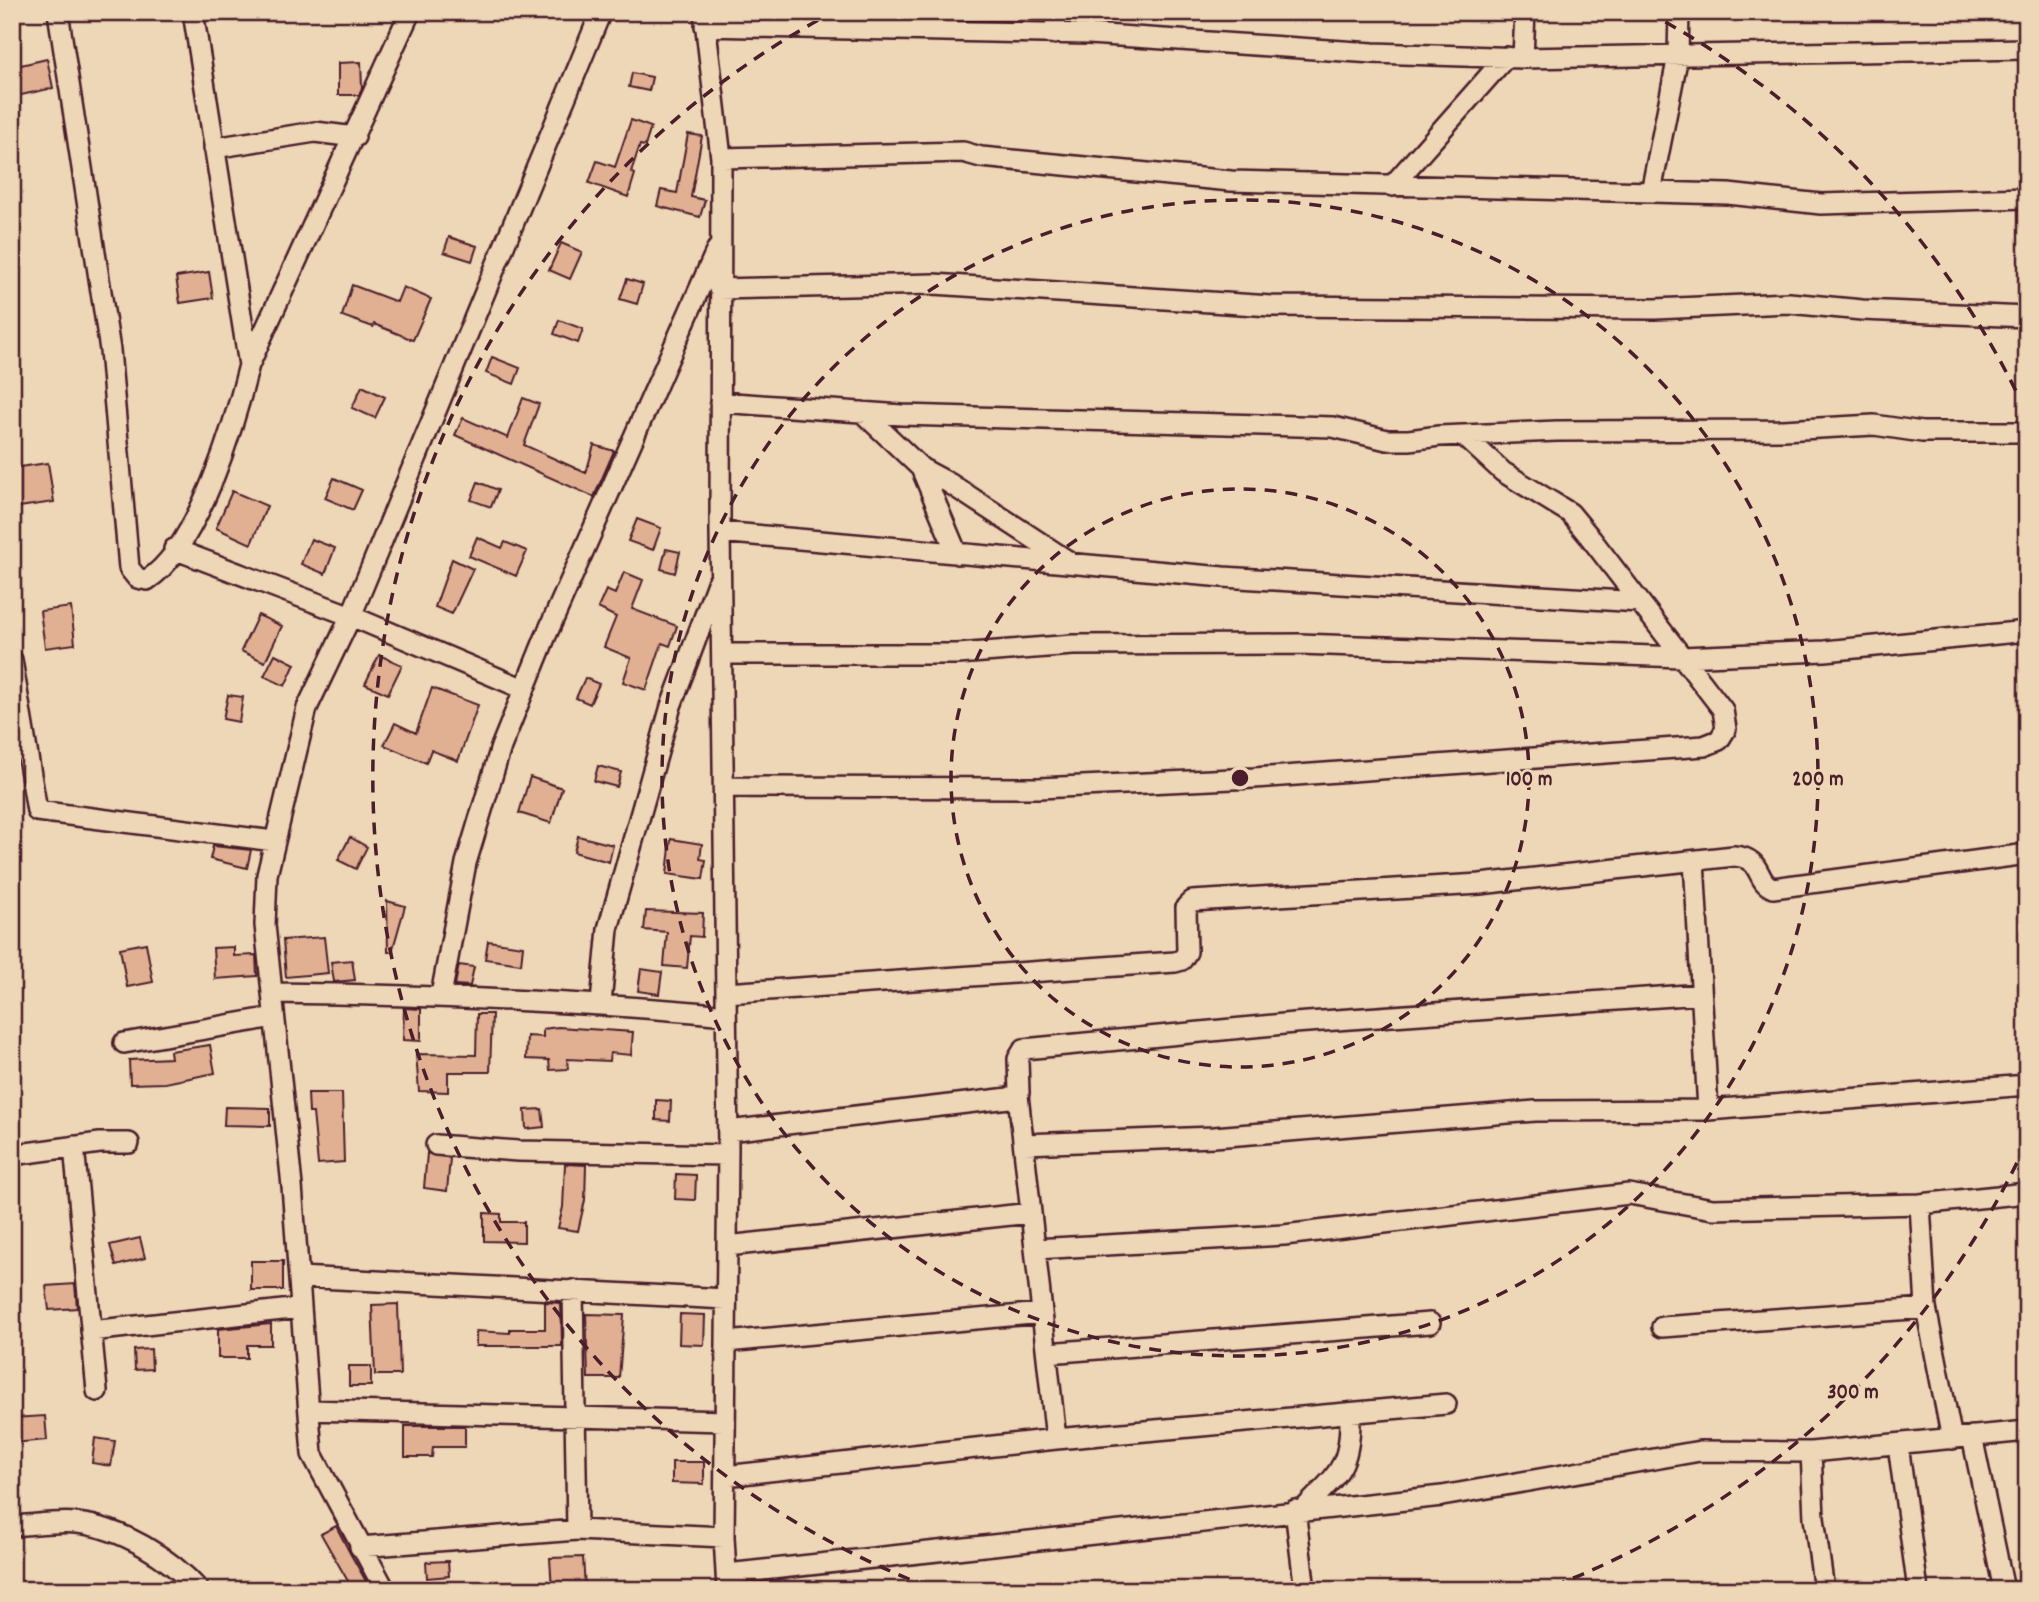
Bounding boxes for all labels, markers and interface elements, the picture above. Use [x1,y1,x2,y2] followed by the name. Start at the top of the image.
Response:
[1228,766,1252,790] centre of rings
[1506,766,1552,796] text: 100 m
[1792,766,1844,796] text: 200 m
[1827,1379,1879,1409] text: 300 m

